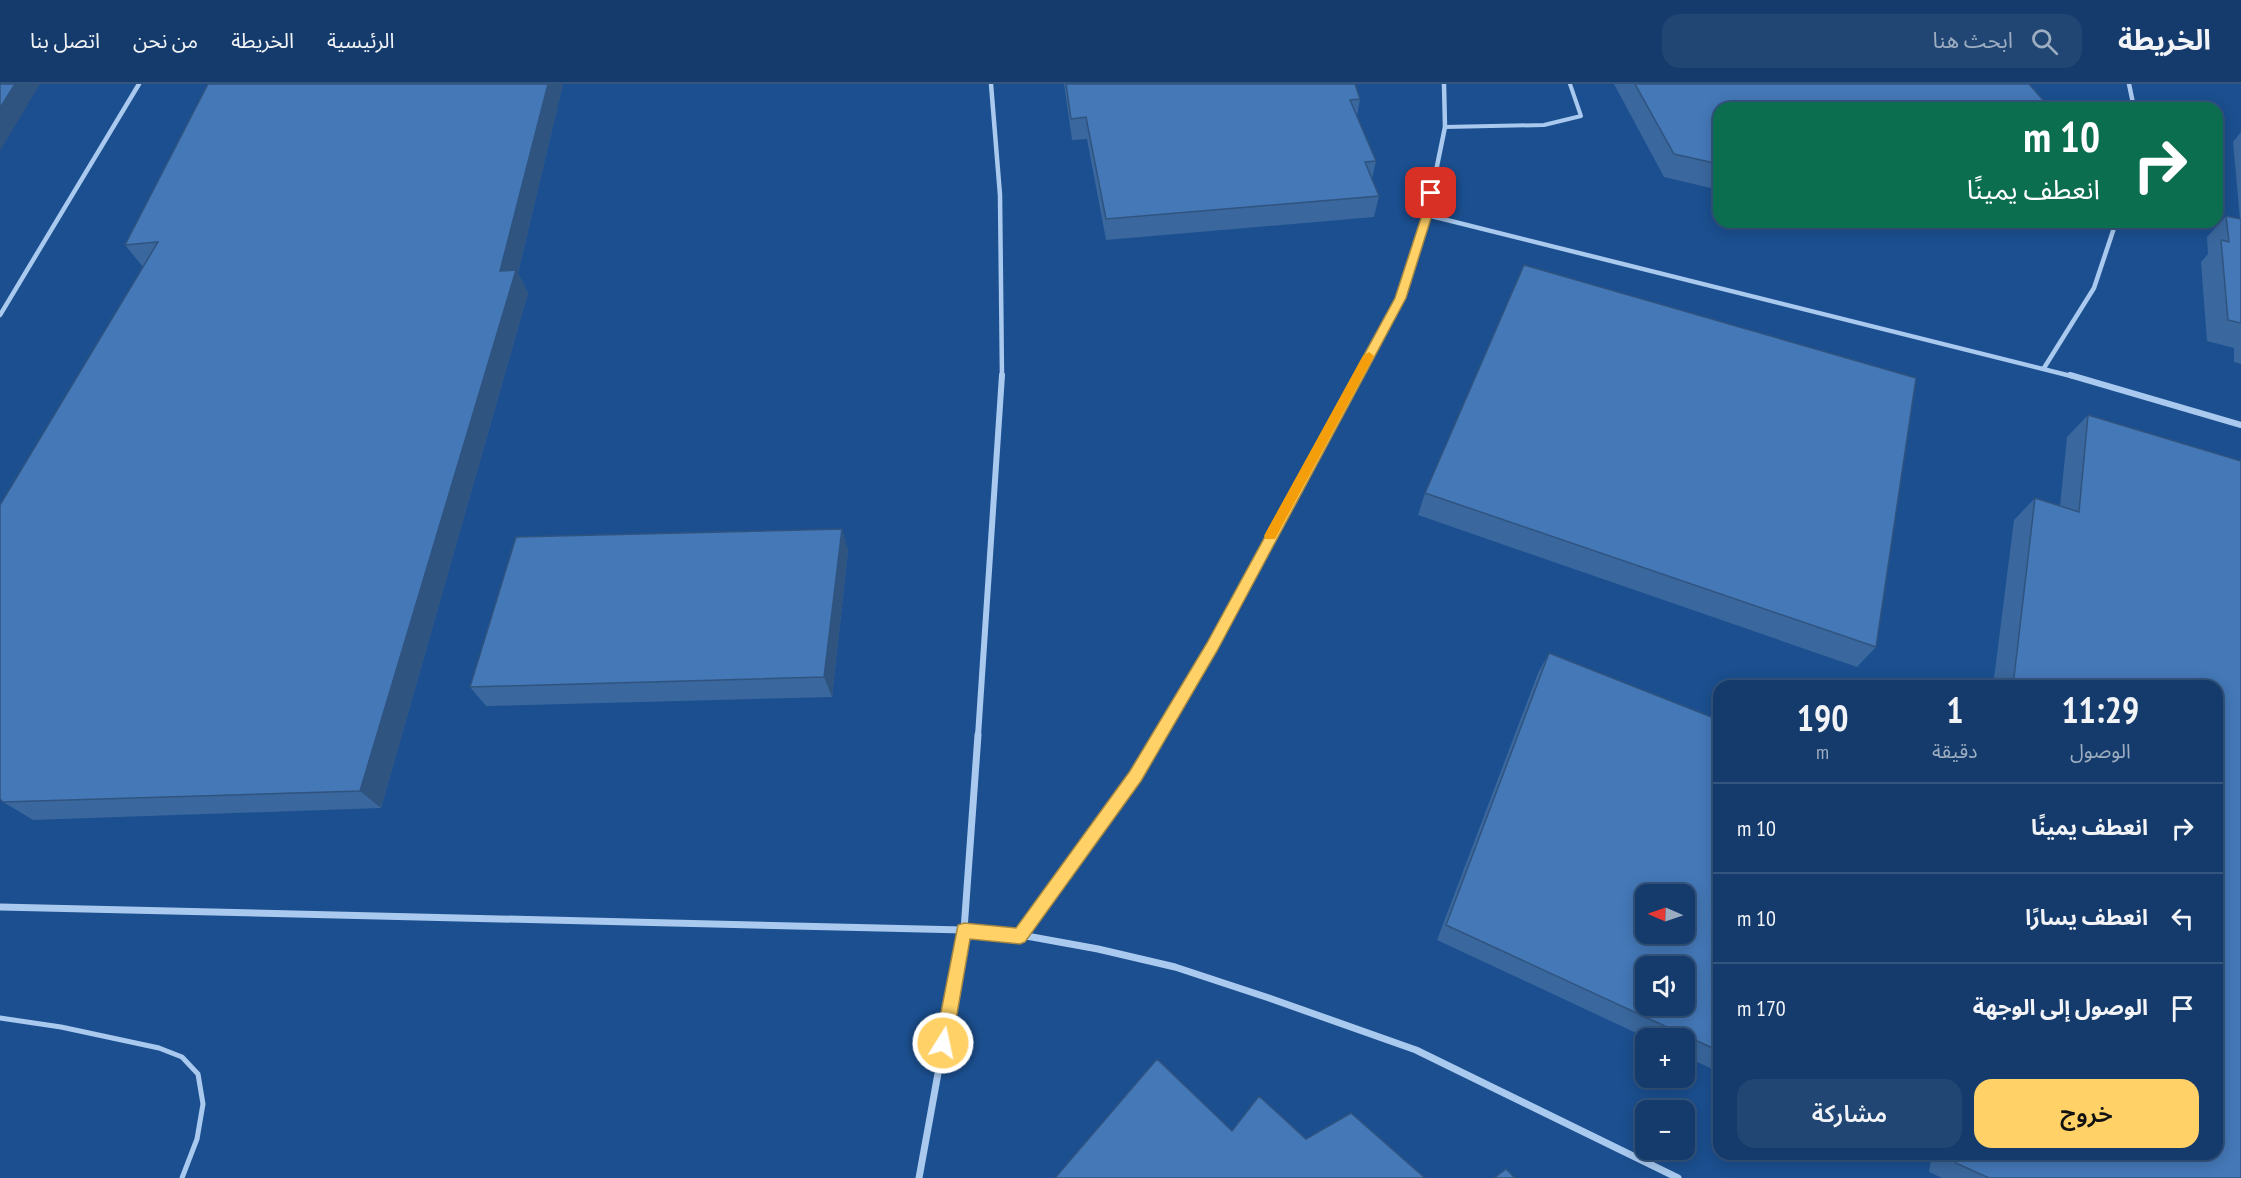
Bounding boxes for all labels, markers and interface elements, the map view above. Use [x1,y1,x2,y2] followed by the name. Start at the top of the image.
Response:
[1662,14,2082,68] search box
[2118,21,2211,58] text: الخريطة
[2028,25,2061,58] icon: search
[1933,26,2013,54] text: ابحث هنا
[30,27,100,54] text: اتصل بنا
[133,27,198,54] text: من نحن
[231,27,294,54] text: الخريطة
[327,27,395,54] text: الرئيسية
[2023,109,2100,164] text: 10 m
[2121,126,2199,204] icon: right
[1405,167,1456,218] pin
[1967,172,2100,206] text: انعطف يمينًا
[1414,176,1447,209] icon: arrive
[1946,686,1963,733] text: 1
[2061,686,2139,733] text: 11:29
[1797,694,1848,741] text: 190
[1932,738,1978,764] text: دقيقة
[2070,738,2131,764] text: الوصول
[1816,739,1829,765] text: m
[2166,812,2199,845] icon: right
[2031,813,2148,841] text: انعطف يمينًا
[1737,814,1776,842] text: 10 m
[1635,884,1695,944] north arrow
[1635,884,1695,1160] map controls
[2166,902,2199,935] icon: left
[2025,903,2148,931] text: انعطف يسارًا
[1737,904,1776,932] text: 10 m
[1635,956,1695,1016] button: sound
[2166,992,2199,1025] icon: arrive
[1973,993,2148,1021] text: الوصول إلى الوجهة
[1737,994,1786,1022] text: 170 m
[911,1011,975,1075] position arrow
[1635,1028,1695,1088] button: +
[1737,1079,1962,1148] button: مشاركة
[1974,1079,2199,1148] button: خروج
[1635,1100,1695,1160] button: −

